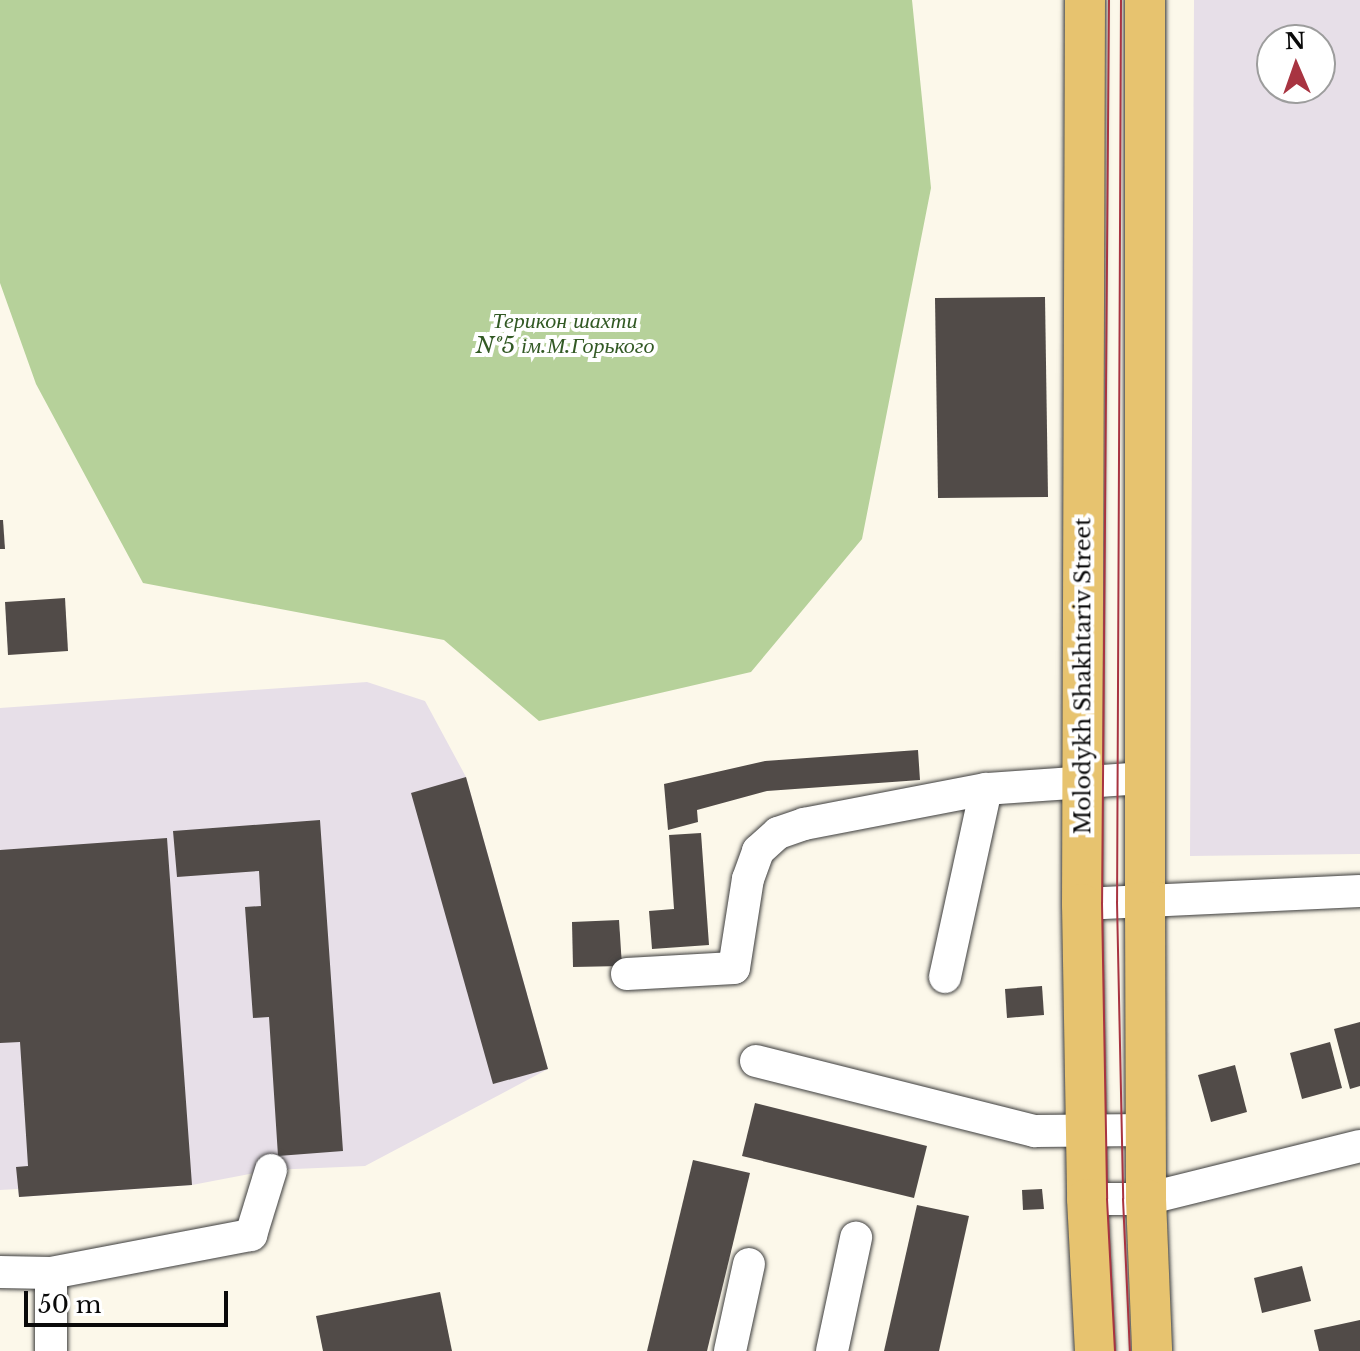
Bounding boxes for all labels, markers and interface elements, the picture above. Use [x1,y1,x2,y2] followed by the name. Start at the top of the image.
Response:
[1256,24,1336,104] north arrow
[1284,28,1306,55] text: N
[476,307,654,358] park label: Терикон шахти №5 ім.М.Горького
[1070,517,1096,835] street label: Molodykh Shakhtariv Street
[28,1275,232,1325] scale bar
[38,1290,101,1319] text: 50 m

